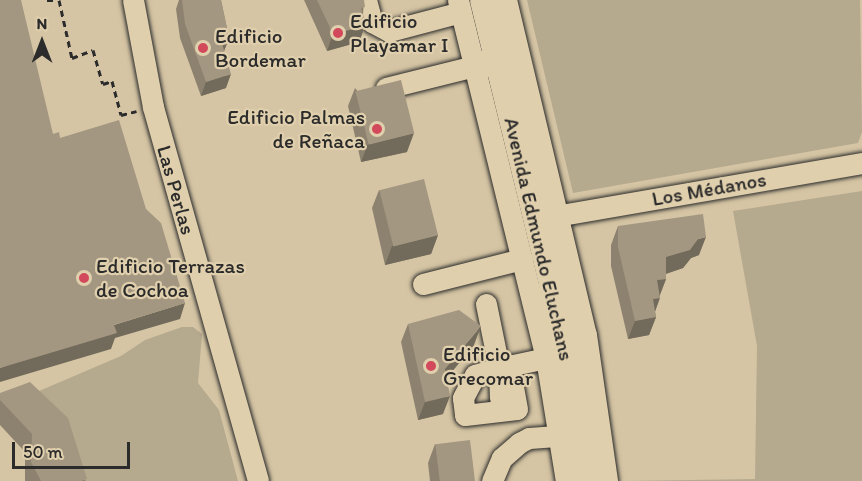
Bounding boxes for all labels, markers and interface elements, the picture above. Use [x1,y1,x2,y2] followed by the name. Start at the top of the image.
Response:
[350,8,449,58] place label: Edificio Playamar I
[12,12,72,72] north arrow
[37,14,47,33] text: N
[215,23,306,73] place label: Edificio Bordemar
[331,26,345,40] marker: Edificio Playamar I
[196,41,210,55] marker: Edificio Bordemar
[228,104,365,154] place label: Edificio Palmas de Reñaca
[499,115,579,363] street label: Avenida Edmundo Eluchans
[370,122,384,136] marker: Edificio Palmas de Reñaca
[151,143,201,237] street label: Las Perlas
[650,167,768,211] street label: Los Médanos
[96,253,245,303] place label: Edificio Terrazas de Cochoa
[77,271,91,285] marker: Edificio Terrazas de Cochoa
[443,341,533,391] place label: Edificio Grecomar
[424,359,438,373] marker: Edificio Grecomar
[15,430,134,468] scale bar
[23,441,63,463] text: 50 m

